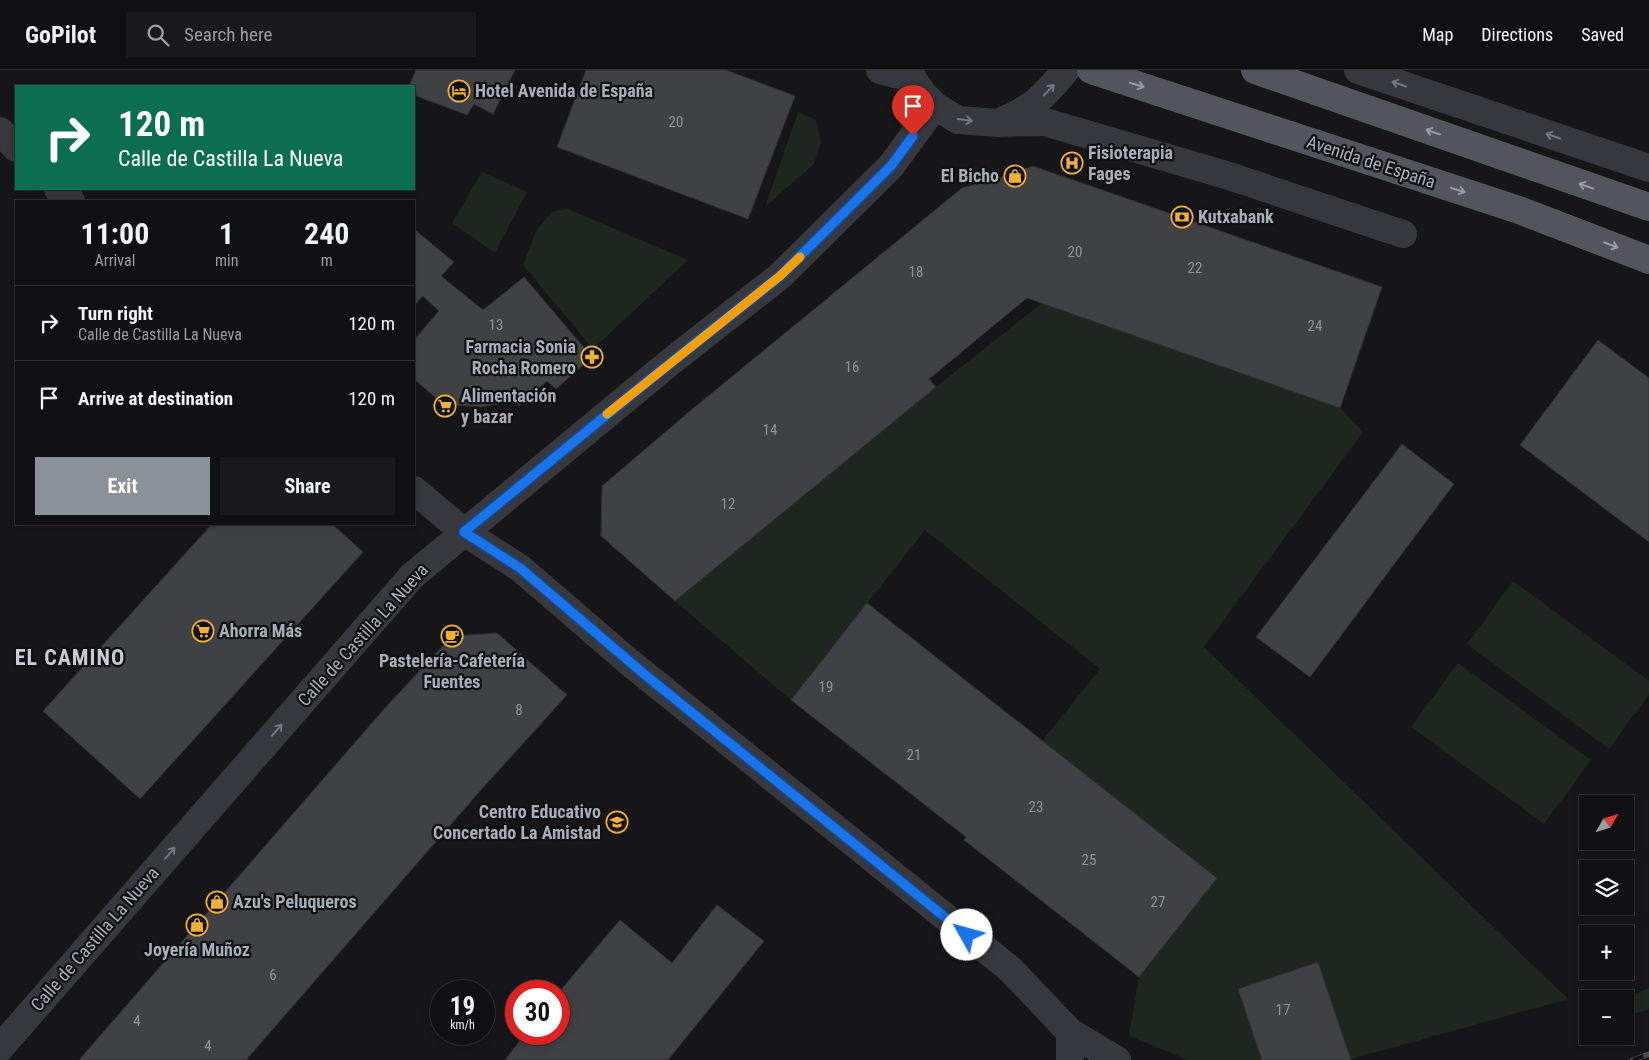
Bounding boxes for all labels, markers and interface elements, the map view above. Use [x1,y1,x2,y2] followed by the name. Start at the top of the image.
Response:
[126,12,476,57] search box
[25,21,96,49] text: GoPilot
[144,21,172,49] icon: search
[184,23,272,46] text: Search here
[1422,24,1453,45] text: Map
[1481,24,1553,45] text: Directions
[1581,24,1624,45] text: Saved
[447,79,471,103] hotel icon: Hotel Avenida de España
[1392,79,1407,88] one-way arrow
[475,80,653,101] place label: Hotel Avenida de España
[1129,80,1145,90] one-way arrow
[1043,84,1055,96] one-way arrow
[892,85,934,136] pin
[899,92,927,120] icon: arrive
[118,104,205,145] text: 120 m
[35,105,100,170] icon: right
[669,113,683,131] house number: 20
[956,115,972,125] one-way arrow
[1426,127,1441,136] one-way arrow
[1545,130,1561,140] one-way arrow
[1304,131,1438,192] street label: Avenida de España
[1088,142,1173,184] place label: Fisioterapia Fages
[118,146,343,171] text: Calle de Castilla La Nueva
[1060,151,1084,175] hospital icon: Fisioterapia Fages
[1003,164,1027,188] shop icon: El Bicho
[941,165,999,186] place label: El Bicho
[1579,180,1595,190] one-way arrow
[1449,186,1465,195] one-way arrow
[1170,205,1194,229] bank icon: Kutxabank
[1198,206,1274,227] place label: Kutxabank
[81,216,149,251] text: 11:00
[219,216,234,251] text: 1
[304,216,349,251] text: 240
[1602,241,1618,250] one-way arrow
[1068,243,1082,261] house number: 20
[95,251,135,270] text: Arrival
[215,251,238,270] text: min
[321,251,333,270] text: m
[1188,259,1202,277] house number: 22
[909,263,923,281] house number: 18
[78,302,153,325] text: Turn right
[35,309,63,337] icon: right
[348,312,395,335] text: 120 m
[489,316,503,334] house number: 13
[1308,317,1322,335] house number: 24
[78,325,242,344] text: Calle de Castilla La Nueva
[465,336,576,378] place label: Farmacia Sonia Rocha Romero
[580,345,604,369] pharmacy icon: Farmacia Sonia Rocha Romero
[845,358,859,376] house number: 16
[35,384,63,412] icon: arrive
[461,385,556,427] place label: Alimentación y bazar
[78,387,233,410] text: Arrive at destination
[348,387,395,410] text: 120 m
[433,394,457,418] supermarket icon: Alimentación y bazar
[763,421,777,439] house number: 14
[35,457,210,515] button: Exit
[220,457,395,515] button: Share
[721,495,735,513] house number: 12
[293,559,432,710] street label: Calle de Castilla La Nueva
[191,619,215,643] supermarket icon: Ahorra Más
[219,620,302,641] place label: Ahorra Más
[440,624,464,648] cafe icon: Pastelería-Cafetería Fuentes
[15,645,125,670] district label: EL CAMINO
[379,650,525,692] place label: Pastelería-Cafetería Fuentes
[819,678,833,696] house number: 19
[515,701,523,719] house number: 8
[271,724,283,737] one-way arrow
[907,746,921,764] house number: 21
[1579,795,1634,850] north arrow
[1579,795,1634,1045] map controls
[1029,798,1043,816] house number: 23
[433,801,601,843] place label: Centro Educativo Concertado La Amistad
[605,810,629,834] school or university icon: Centro Educativo Concertado La Amistad
[164,846,176,859] one-way arrow
[1082,851,1096,869] house number: 25
[1579,860,1634,915] button: layers
[26,862,163,1015] street label: Calle de Castilla La Nueva
[205,890,229,914] shop icon: Azu's Peluqueros
[233,891,357,912] place label: Azu's Peluqueros
[1151,893,1165,911] house number: 27
[940,908,992,960] position arrow
[185,913,209,937] shop icon: Joyería Muñoz
[1579,925,1634,980] button: +
[144,939,250,960] place label: Joyería Muñoz
[269,966,277,984] house number: 6
[505,980,570,1045] speed limit sign: 30
[1579,990,1634,1045] button: −
[450,992,475,1021] text: 19
[1276,1001,1290,1019] house number: 17
[133,1012,141,1030] house number: 4
[450,1018,475,1032] text: km/h
[204,1037,212,1055] house number: 4

